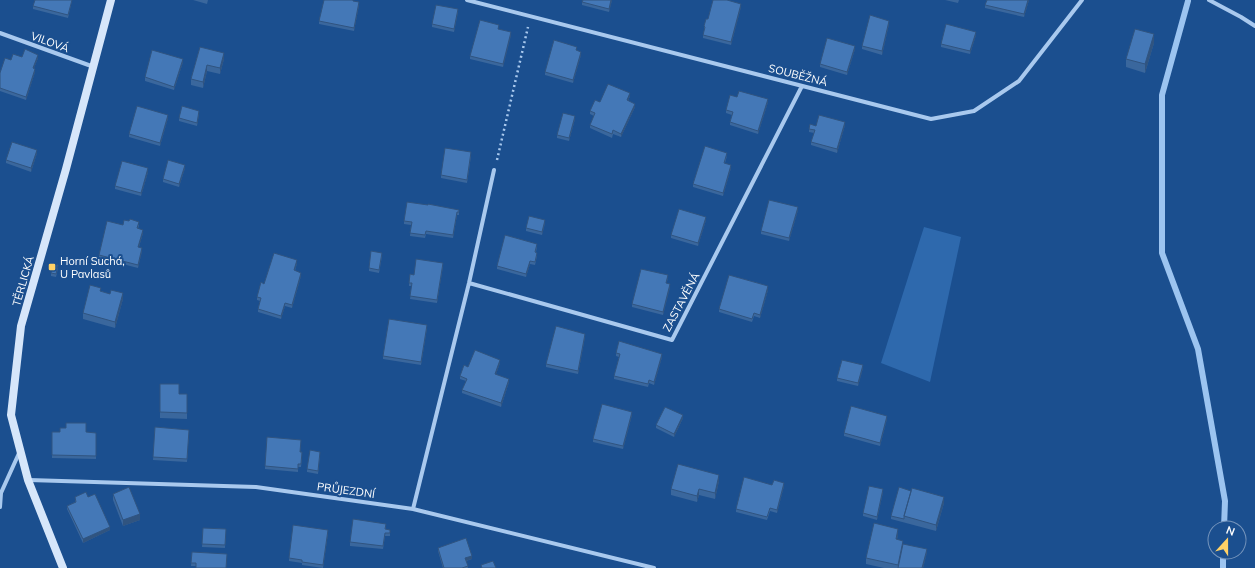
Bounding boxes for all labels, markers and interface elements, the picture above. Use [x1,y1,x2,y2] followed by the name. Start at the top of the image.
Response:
[29,29,71,55] street label: VILOVÁ
[767,61,829,89] street label: SOUBĚŽNÁ
[9,254,37,308] street label: TĚRLICKÁ
[60,254,125,281] place label: Horní Suchá, U Pavlasů
[47,262,57,272] marker: Horní Suchá, U Pavlasů
[660,270,702,334] street label: ZASTAVĚNÁ
[316,478,377,501] street label: PRŮJEZDNÍ
[1207,520,1247,560] north arrow
[1224,523,1237,539] text: N

